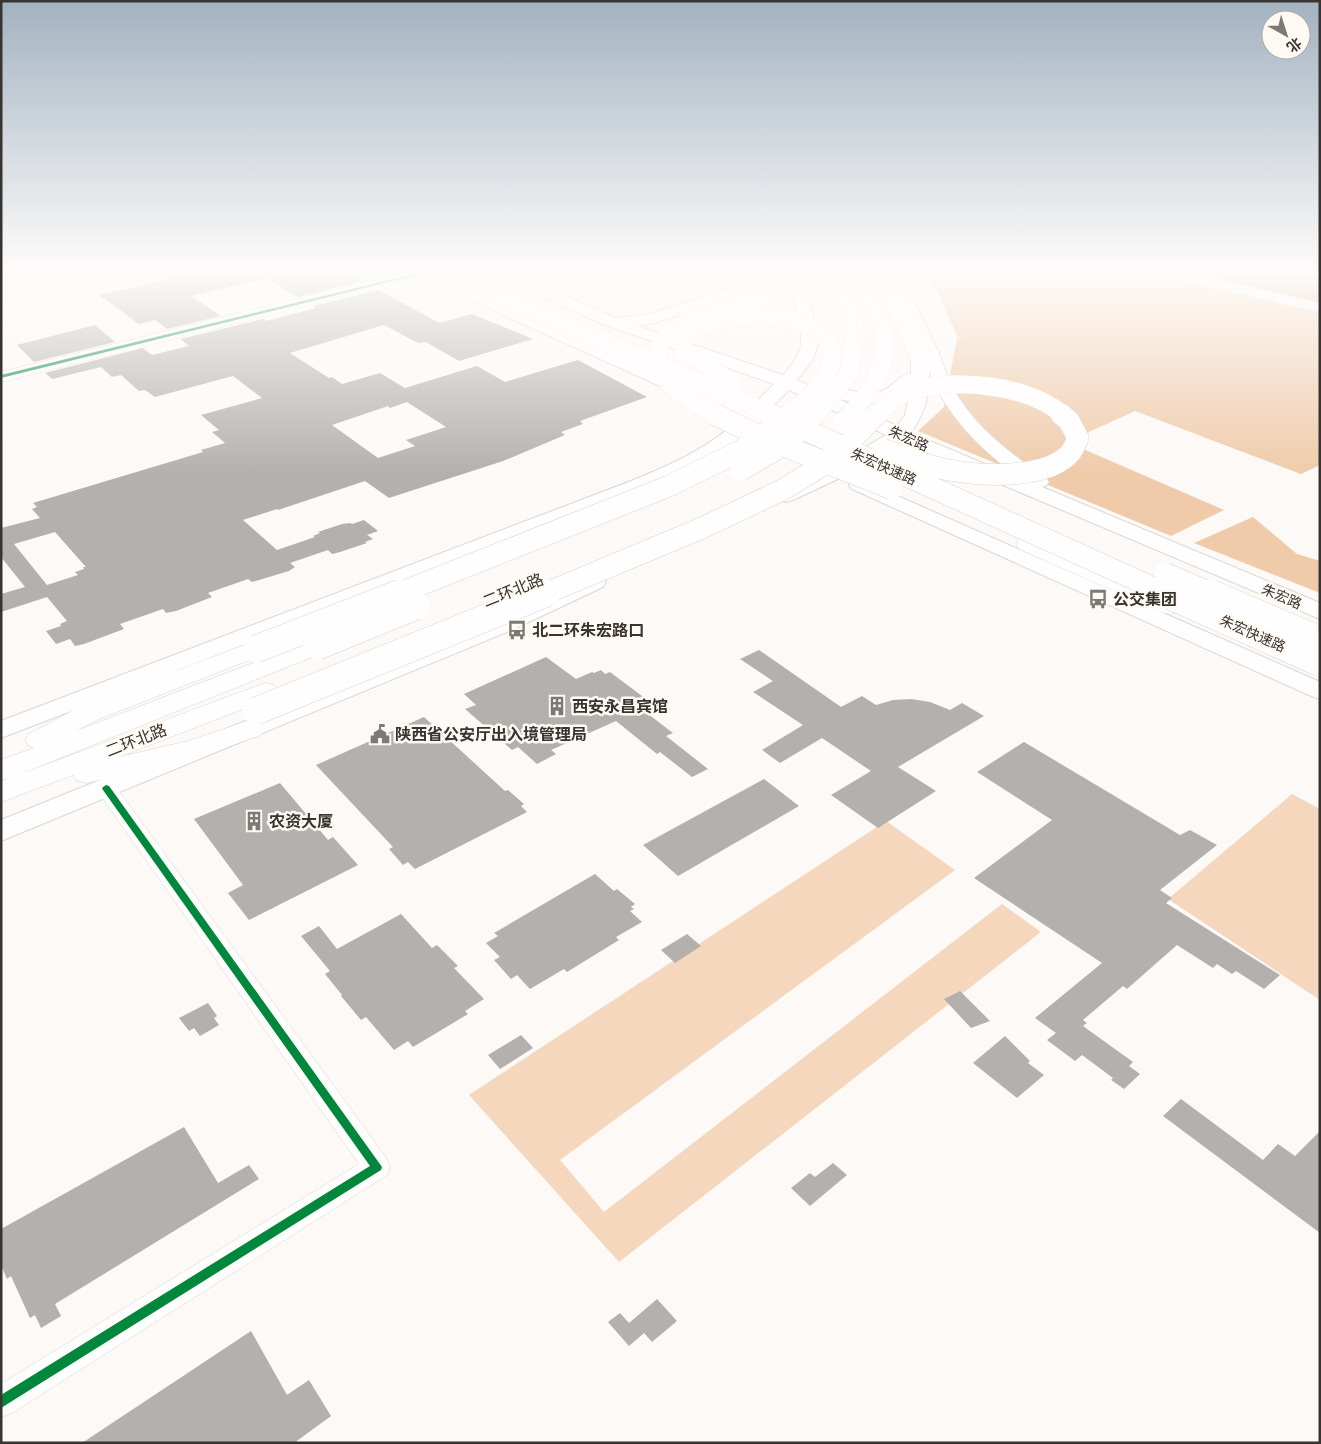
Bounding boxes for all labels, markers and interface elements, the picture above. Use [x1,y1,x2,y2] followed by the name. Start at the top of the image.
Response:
[1261,10,1311,60] north arrow
[1283,34,1306,57] text: 北
[886,421,932,455] street label: 朱宏路
[848,443,920,489] street label: 朱宏快速路
[479,568,547,612] street label: 二环北路
[1259,579,1305,613] street label: 朱宏路
[1087,588,1109,610] bus stop icon: 公交集团
[1113,588,1177,610] place label: 公交集团
[1217,610,1289,656] street label: 朱宏快速路
[506,619,528,641] bus stop icon: 北二环朱宏路口
[532,619,644,641] place label: 北二环朱宏路口
[546,695,568,717] building icon: 西安永昌宾馆
[572,695,668,717] place label: 西安永昌宾馆
[102,718,170,762] street label: 二环北路
[369,723,391,745] public building icon: 陕西省公安厅出入境管理局
[395,723,587,745] place label: 陕西省公安厅出入境管理局
[243,810,265,832] building icon: 农资大厦
[269,810,333,832] place label: 农资大厦

